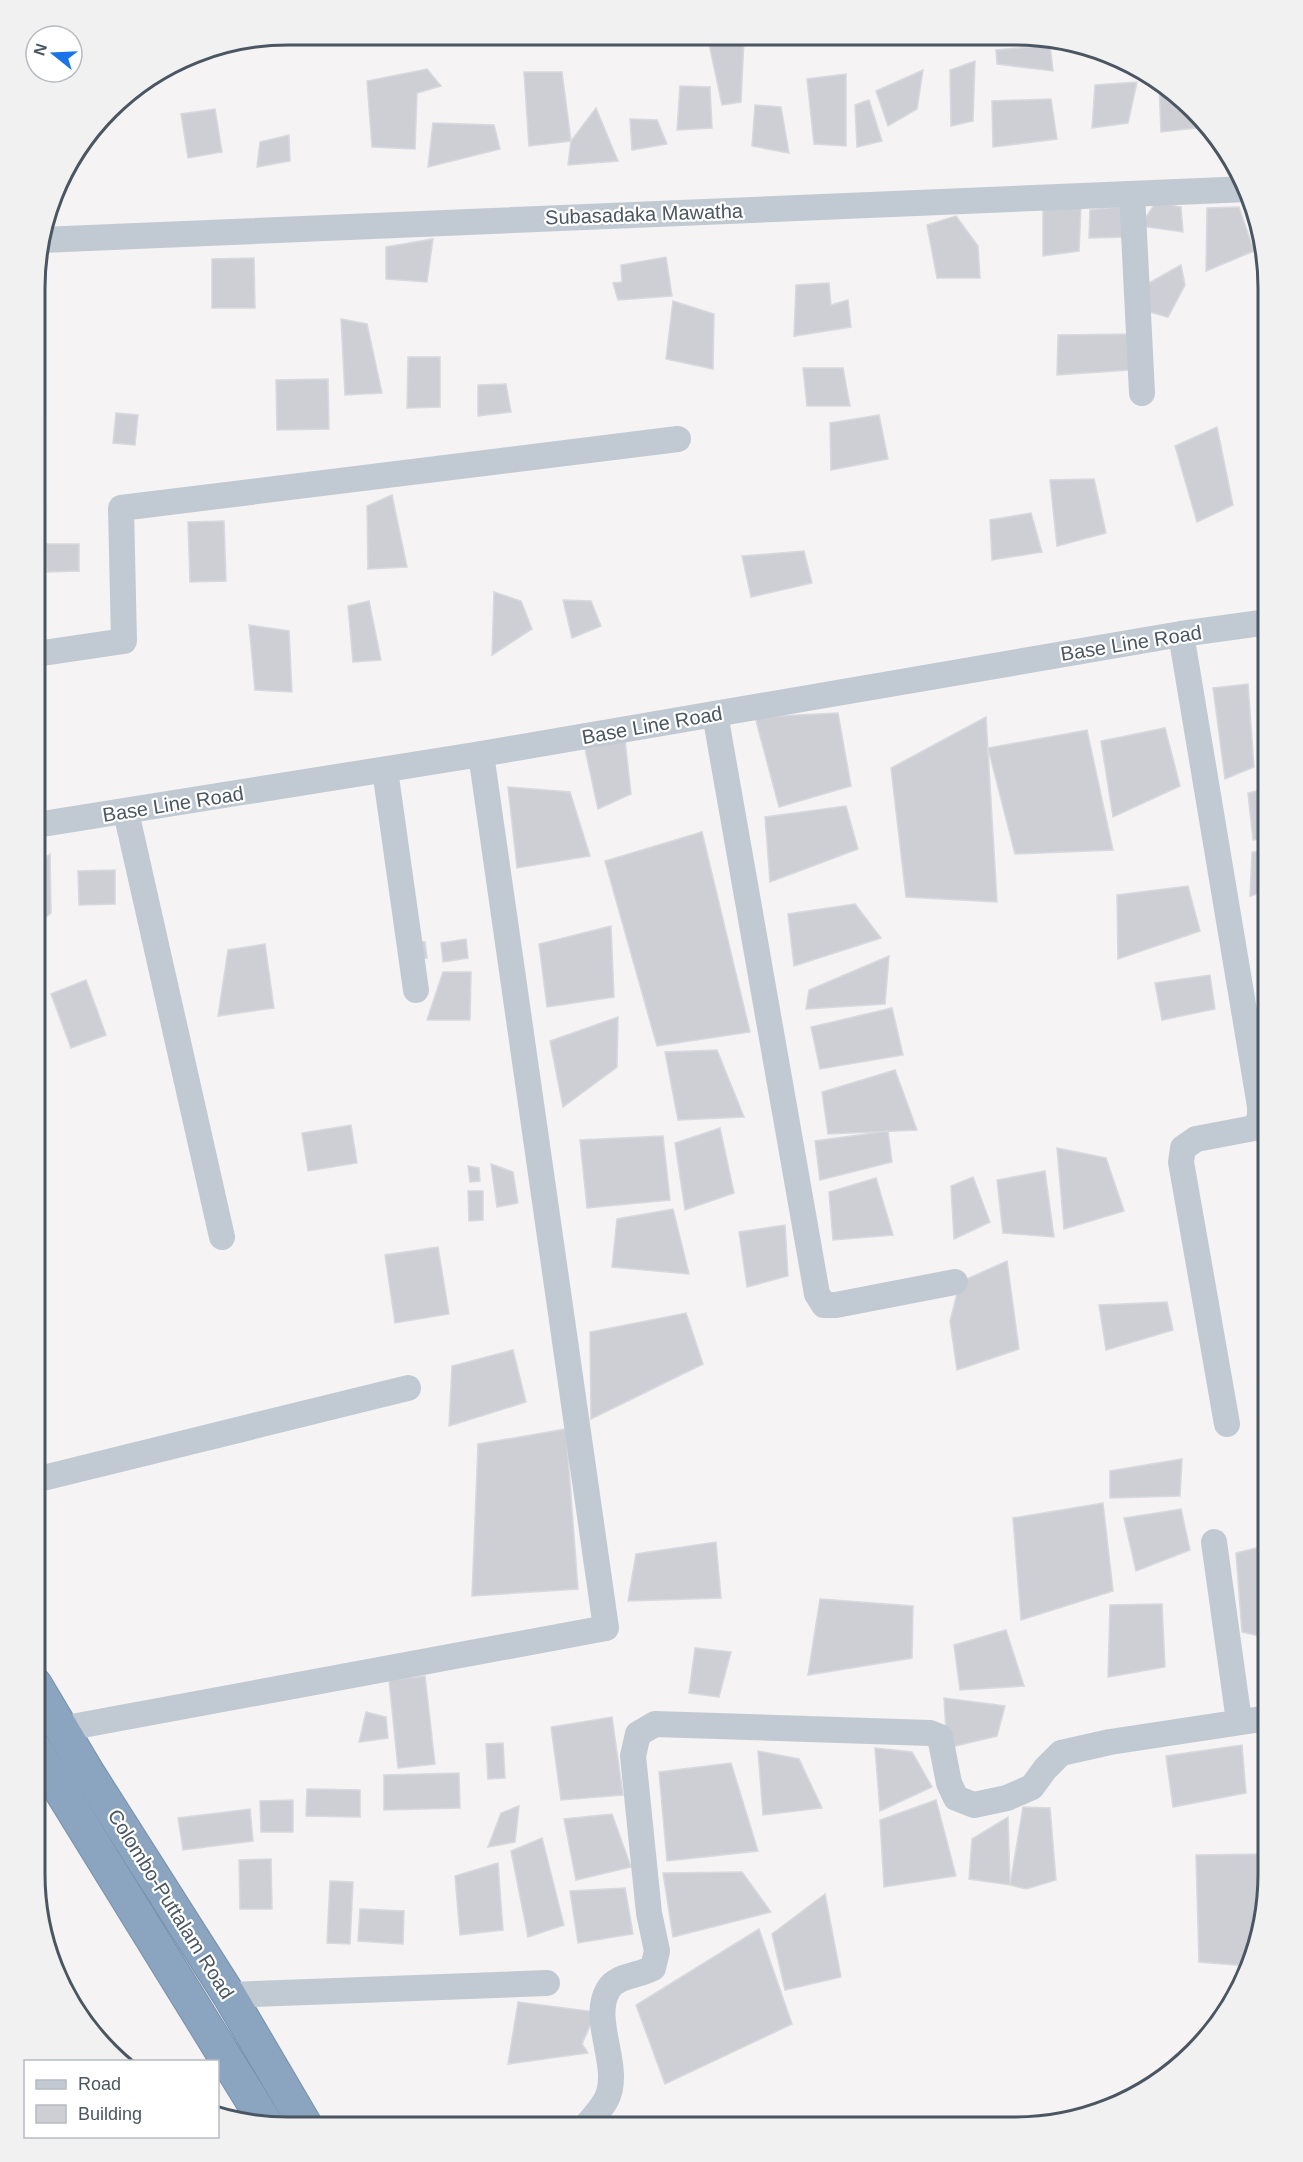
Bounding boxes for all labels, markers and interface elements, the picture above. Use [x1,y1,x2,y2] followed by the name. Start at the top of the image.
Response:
[24,24,84,84] north arrow
[30,41,50,58] text: N
[545,200,744,228] street label: Subasadaka Mawatha
[1059,621,1203,665] street label: Base Line Road
[580,702,724,748] street label: Base Line Road
[101,782,245,826] street label: Base Line Road
[104,1805,238,2003] street label: Colombo-Puttalam Road
[24,2060,219,2138] legend
[78,2074,121,2094] text: Road
[78,2104,142,2124] text: Building

